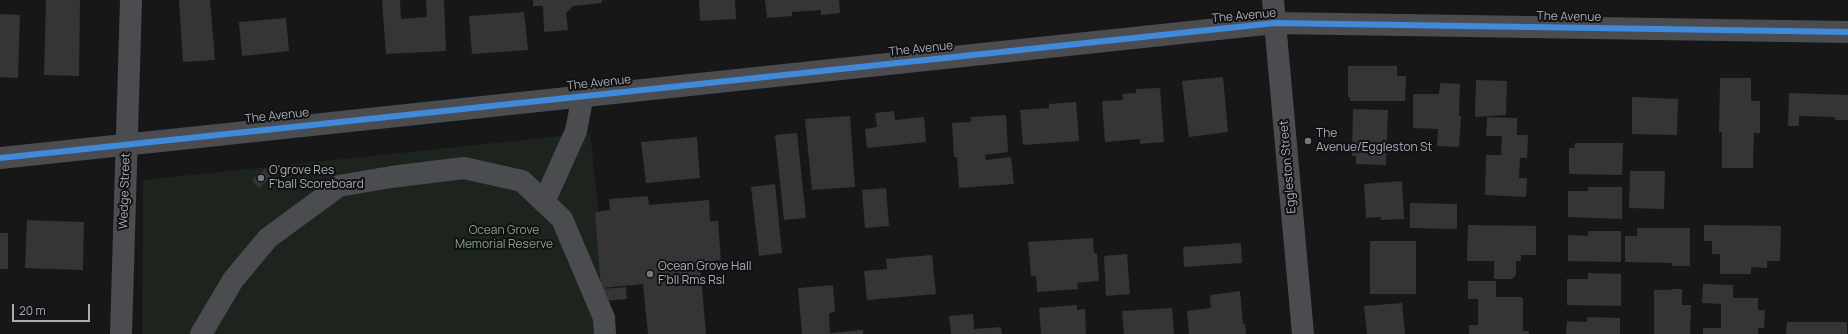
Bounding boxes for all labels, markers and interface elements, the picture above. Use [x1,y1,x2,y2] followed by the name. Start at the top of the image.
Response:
[1211,6,1277,26] street label: The Avenue
[1536,9,1602,25] street label: The Avenue
[888,38,954,60] street label: The Avenue
[566,72,632,94] street label: The Avenue
[244,105,310,127] street label: The Avenue
[1277,120,1299,214] street label: Eggleston Street
[1316,127,1432,155] place label: The Avenue/Eggleston St
[1303,136,1313,146] marker: The Avenue/Eggleston St
[116,153,134,229] street label: Wedge Street
[269,164,364,192] place label: O'grove Res F'ball Scoreboard
[256,173,266,183] marker: O'grove Res F'ball Scoreboard
[455,224,553,252] park label: Ocean Grove Memorial Reserve
[658,260,752,288] place label: Ocean Grove Hall F'bll Rms Rsl
[645,269,655,279] marker: Ocean Grove Hall F'bll Rms Rsl
[14,296,92,322] scale bar
[19,302,46,319] text: 20 m

